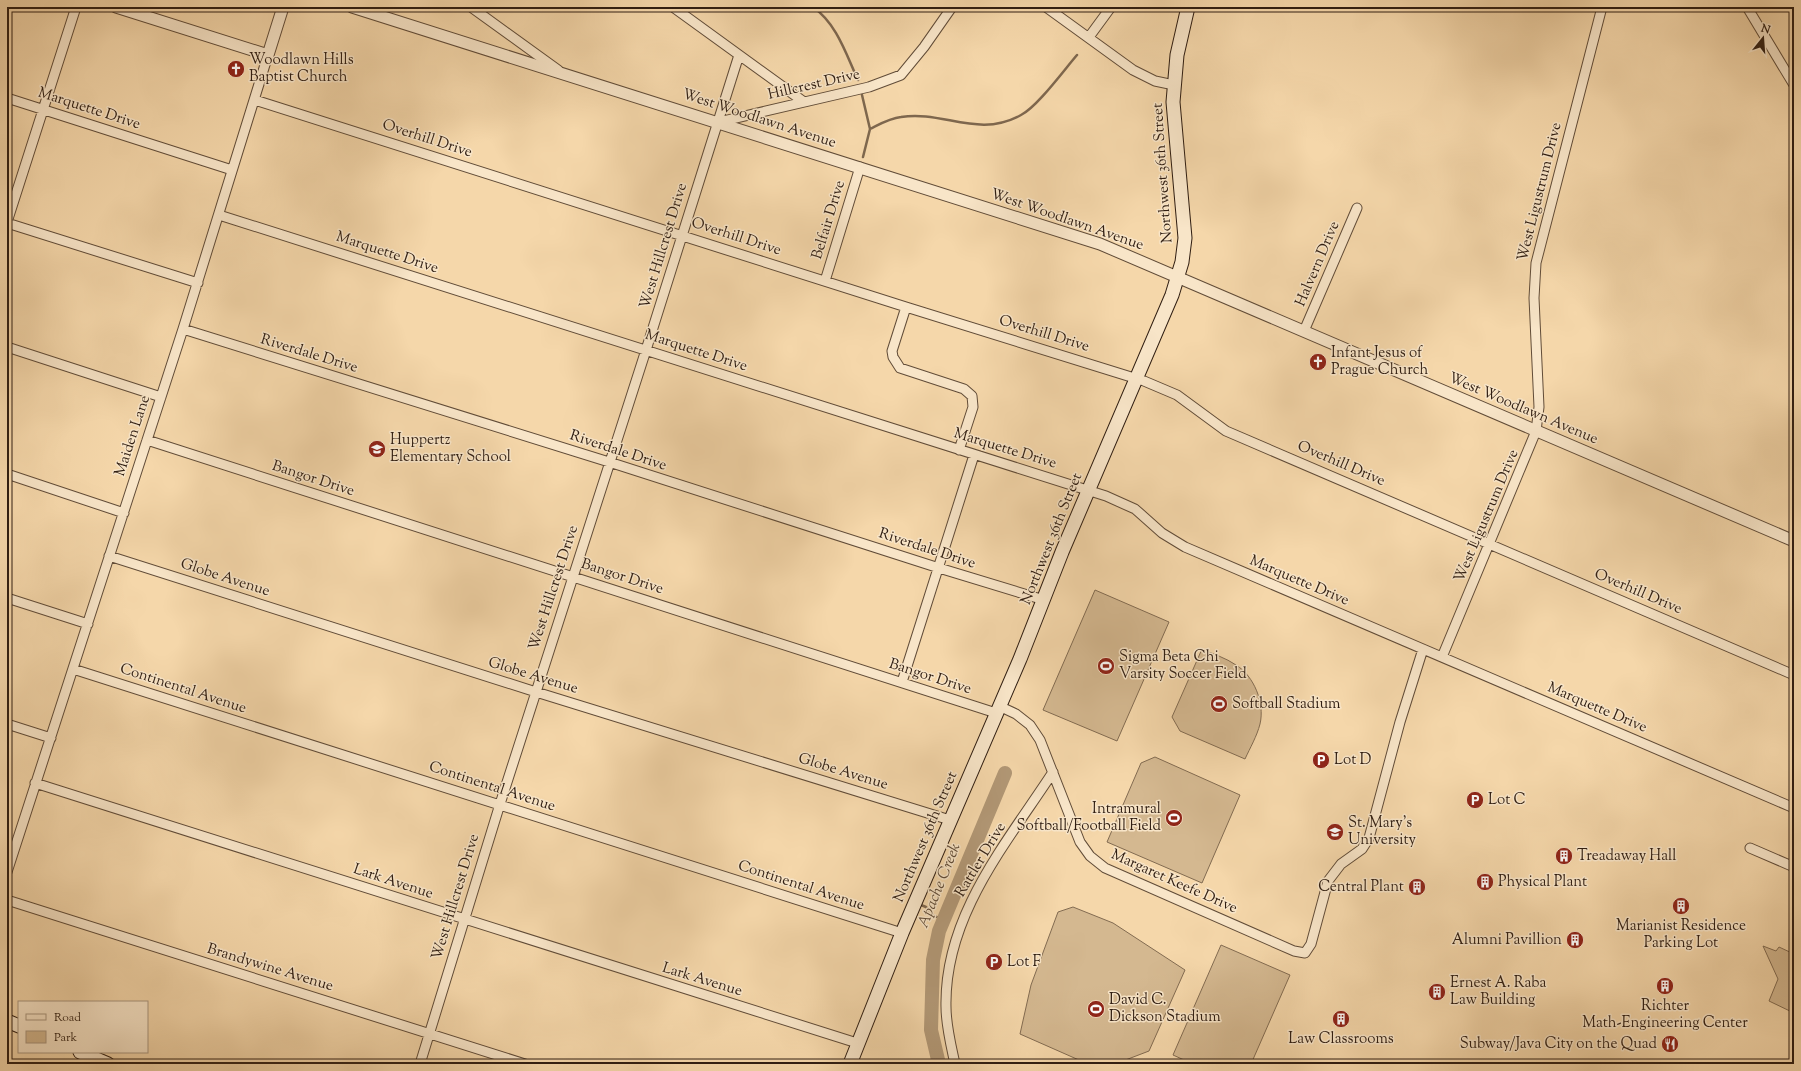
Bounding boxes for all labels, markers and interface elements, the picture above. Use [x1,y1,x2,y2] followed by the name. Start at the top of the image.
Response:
[1743,18,1783,58] north arrow
[1758,20,1772,38] text: N
[249,50,354,88] place label: Woodlawn Hills Baptist Church
[226,59,246,79] church icon: Woodlawn Hills Baptist Church
[766,64,862,106] street label: Hillcrest Drive
[35,83,143,135] street label: Marquette Drive
[679,84,839,154] street label: West Woodlawn Avenue
[1148,102,1178,244] street label: Northwest 36th Street
[379,115,475,163] street label: Overhill Drive
[1513,120,1567,264] street label: West Ligustrum Drive
[807,178,851,262] street label: Belfair Drive
[635,181,693,311] street label: West Hillcrest Drive
[988,184,1146,256] street label: West Woodlawn Avenue
[688,213,784,261] street label: Overhill Drive
[1291,218,1345,310] street label: Halvern Drive
[333,227,441,279] street label: Marquette Drive
[996,310,1092,358] street label: Overhill Drive
[642,325,750,377] street label: Marquette Drive
[258,329,360,379] street label: Riverdale Drive
[1331,343,1428,381] place label: Infant Jesus of Prague Church
[1308,352,1328,372] church icon: Infant Jesus of Prague Church
[1445,368,1601,450] street label: West Woodlawn Avenue
[110,393,156,479] street label: Maiden Lane
[951,423,1059,475] street label: Marquette Drive
[567,425,669,477] street label: Riverdale Drive
[390,430,511,468] place label: Huppertz Elementary School
[1294,436,1388,492] street label: Overhill Drive
[367,439,387,459] school or university icon: Huppertz Elementary School
[1449,446,1525,586] street label: West Ligustrum Drive
[269,456,357,502] street label: Bangor Drive
[1016,470,1088,608] street label: Northwest 36th Street
[524,523,584,653] street label: West Hillcrest Drive
[876,523,978,575] street label: Riverdale Drive
[1246,551,1352,611] street label: Marquette Drive
[178,554,272,602] street label: Globe Avenue
[578,554,666,600] street label: Bangor Drive
[1591,564,1685,620] street label: Overhill Drive
[1119,647,1247,685] place label: Sigma Beta Chi Varsity Soccer Field
[486,652,580,700] street label: Globe Avenue
[886,654,974,700] street label: Bangor Drive
[1096,656,1116,676] sports icon: Sigma Beta Chi Varsity Soccer Field
[117,659,249,719] street label: Continental Avenue
[1544,678,1650,738] street label: Marquette Drive
[1209,694,1229,714] sports icon: Softball Stadium
[1232,694,1341,715] place label: Softball Stadium
[796,748,890,796] street label: Globe Avenue
[1311,750,1331,770] parking icon: Lot D
[1334,750,1372,771] place label: Lot D
[426,757,558,817] street label: Continental Avenue
[889,768,963,906] street label: Northwest 36th Street
[1465,790,1485,810] parking icon: Lot C
[1488,790,1526,811] place label: Lot C
[1017,799,1162,837] place label: Intramural Softball/Football Field
[1164,808,1184,828] sports icon: Intramural Softball/Football Field
[1348,813,1417,851] place label: St. Mary's University
[950,819,1012,901] street label: Rattler Drive
[1325,822,1345,842] school or university icon: St. Mary's University
[427,832,485,962] street label: West Hillcrest Drive
[913,840,967,932] water label: Apache Creek
[1107,845,1241,919] street label: Margaret Keefe Drive
[1554,846,1574,866] building icon: Treadaway Hall
[1577,846,1676,867] place label: Treadaway Hall
[735,856,867,916] street label: Continental Avenue
[350,859,436,905] street label: Lark Avenue
[1475,872,1495,892] building icon: Physical Plant
[1498,872,1587,893] place label: Physical Plant
[1318,877,1404,898] place label: Central Plant
[1407,877,1427,897] building icon: Central Plant
[1671,896,1691,916] building icon: Marianist Residence Parking Lot
[1616,916,1746,954] place label: Marianist Residence Parking Lot
[1452,930,1562,951] place label: Alumni Pavillion
[1565,930,1585,950] building icon: Alumni Pavillion
[204,939,336,997] street label: Brandywine Avenue
[984,952,1004,972] parking icon: Lot F
[1007,952,1042,973] place label: Lot F
[659,958,745,1002] street label: Lark Avenue
[1450,973,1547,1011] place label: Ernest A. Raba Law Building
[1655,976,1675,996] building icon: Richter Math-Engineering Center
[1427,982,1447,1002] building icon: Ernest A. Raba Law Building
[1109,990,1221,1028] place label: David C. Dickson Stadium
[1582,996,1748,1034] place label: Richter Math-Engineering Center
[1086,999,1106,1019] sports icon: David C. Dickson Stadium
[18,1001,148,1053] legend
[54,1009,81,1027] text: Road
[1331,1009,1351,1029] building icon: Law Classrooms
[54,1029,77,1047] text: Park
[1288,1029,1394,1050] place label: Law Classrooms
[1460,1034,1658,1055] place label: Subway/Java City on the Quad
[1660,1034,1680,1054] restaurant icon: Subway/Java City on the Quad

